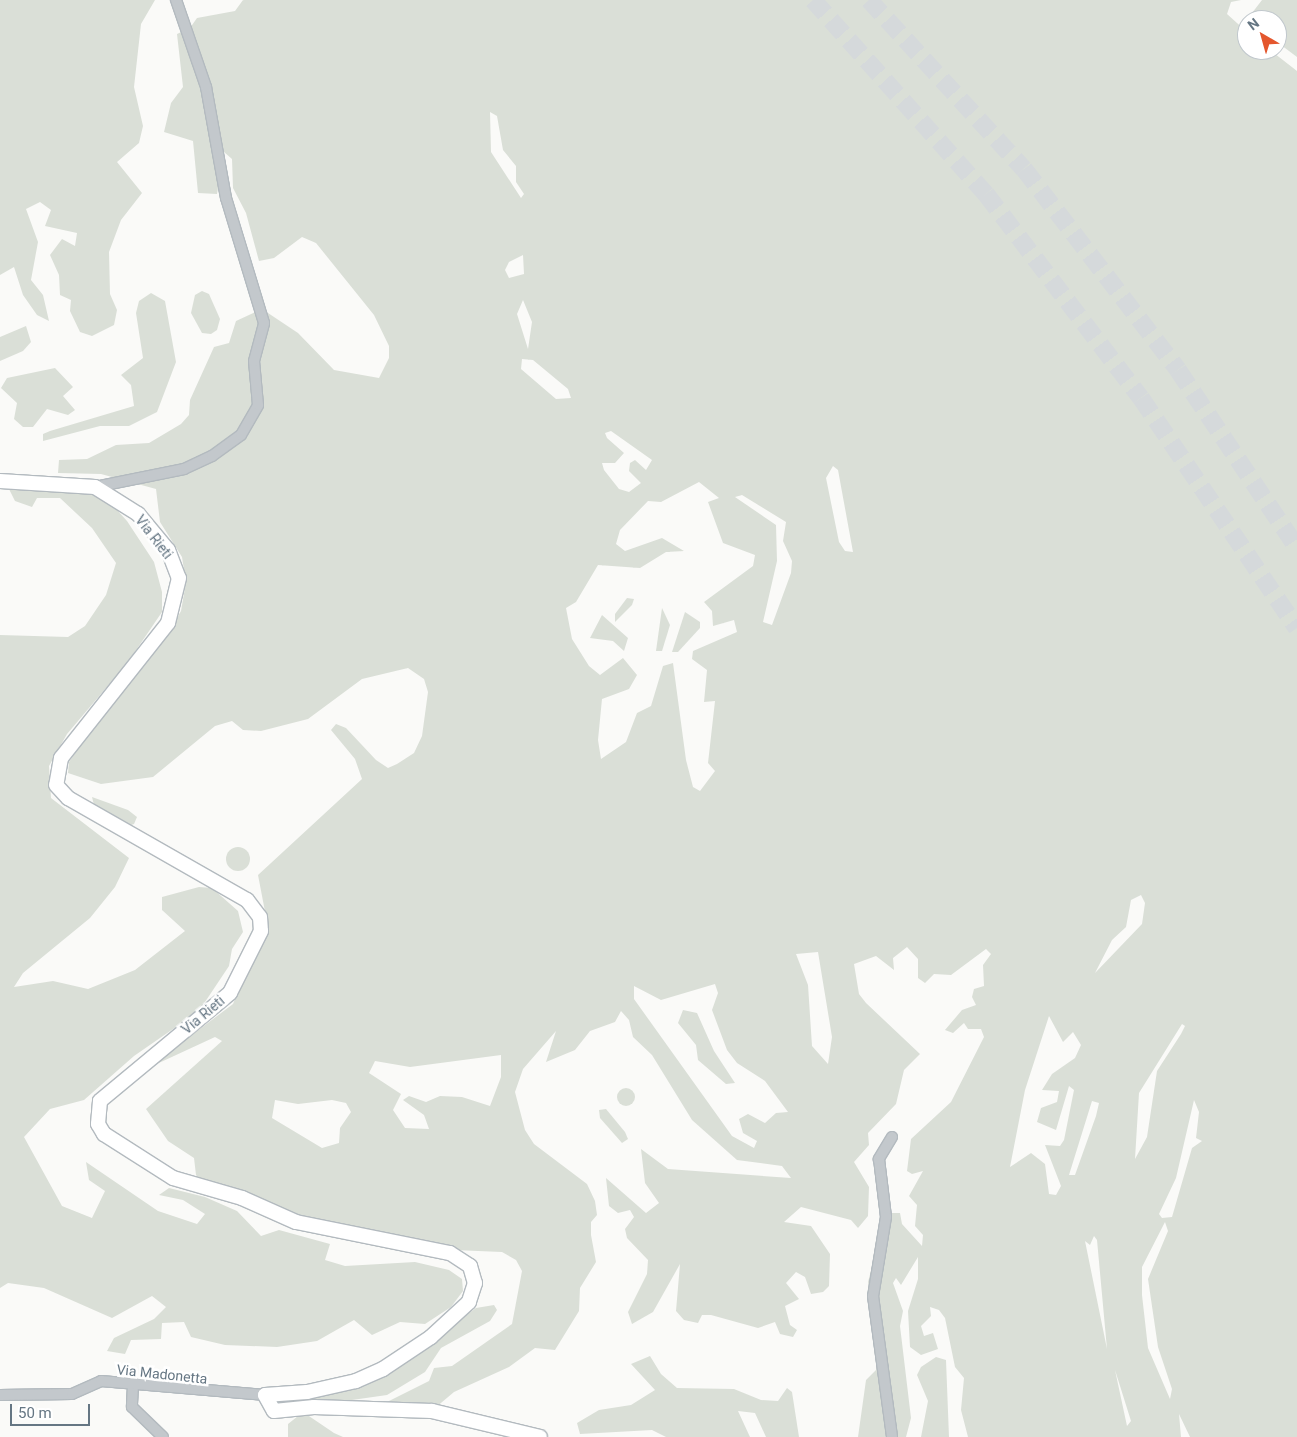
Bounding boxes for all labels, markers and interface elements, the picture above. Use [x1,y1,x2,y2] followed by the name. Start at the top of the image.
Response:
[1237,10,1287,60] north arrow
[1245,15,1262,33] text: N
[132,512,176,562] street label: Via Rieti
[178,992,228,1038] street label: Via Rieti
[116,1361,208,1387] street label: Via Madonetta
[12,1394,92,1426] scale bar
[18,1404,52,1422] text: 50 m

